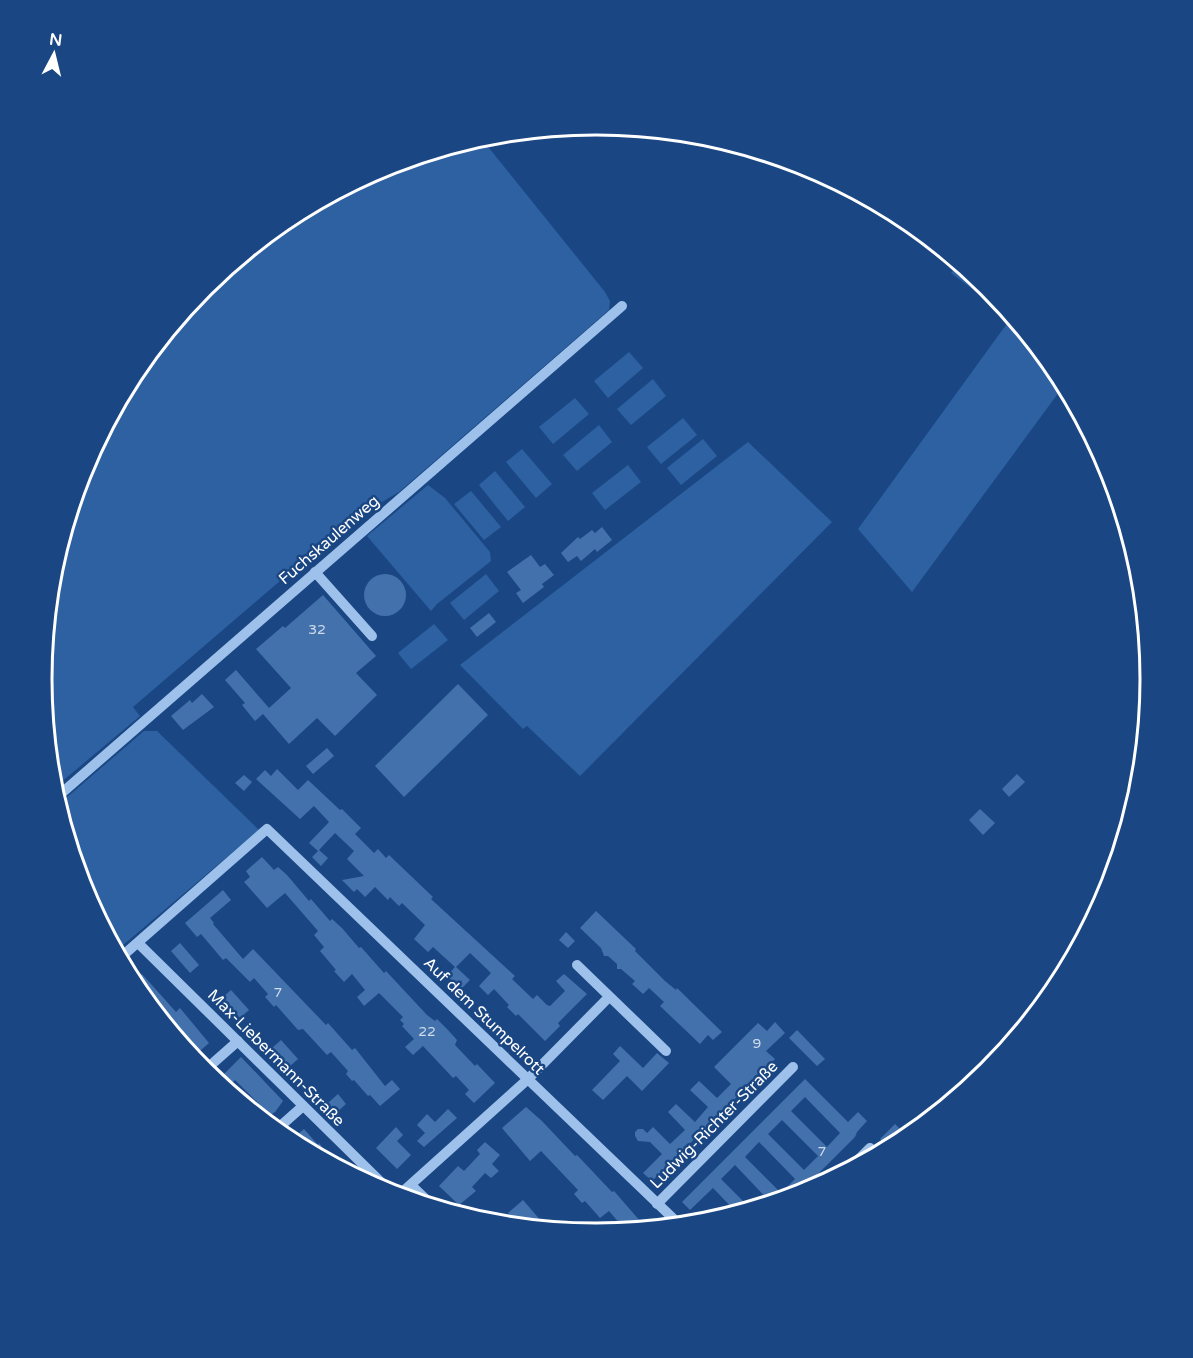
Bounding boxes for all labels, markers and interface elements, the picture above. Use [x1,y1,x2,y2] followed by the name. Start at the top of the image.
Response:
[24,24,84,84] north arrow
[48,29,63,51] text: N
[275,491,383,589] street label: Fuchskaulenweg
[308,621,326,638] house number: 32
[419,953,549,1079] street label: Auf dem Stumpelrott
[274,984,282,1001] house number: 7
[203,985,349,1131] street label: Max-Liebermann-Straße
[418,1023,436,1040] house number: 22
[753,1035,761,1052] house number: 9
[646,1057,782,1193] street label: Ludwig-Richter-Straße
[818,1143,826,1160] house number: 7

